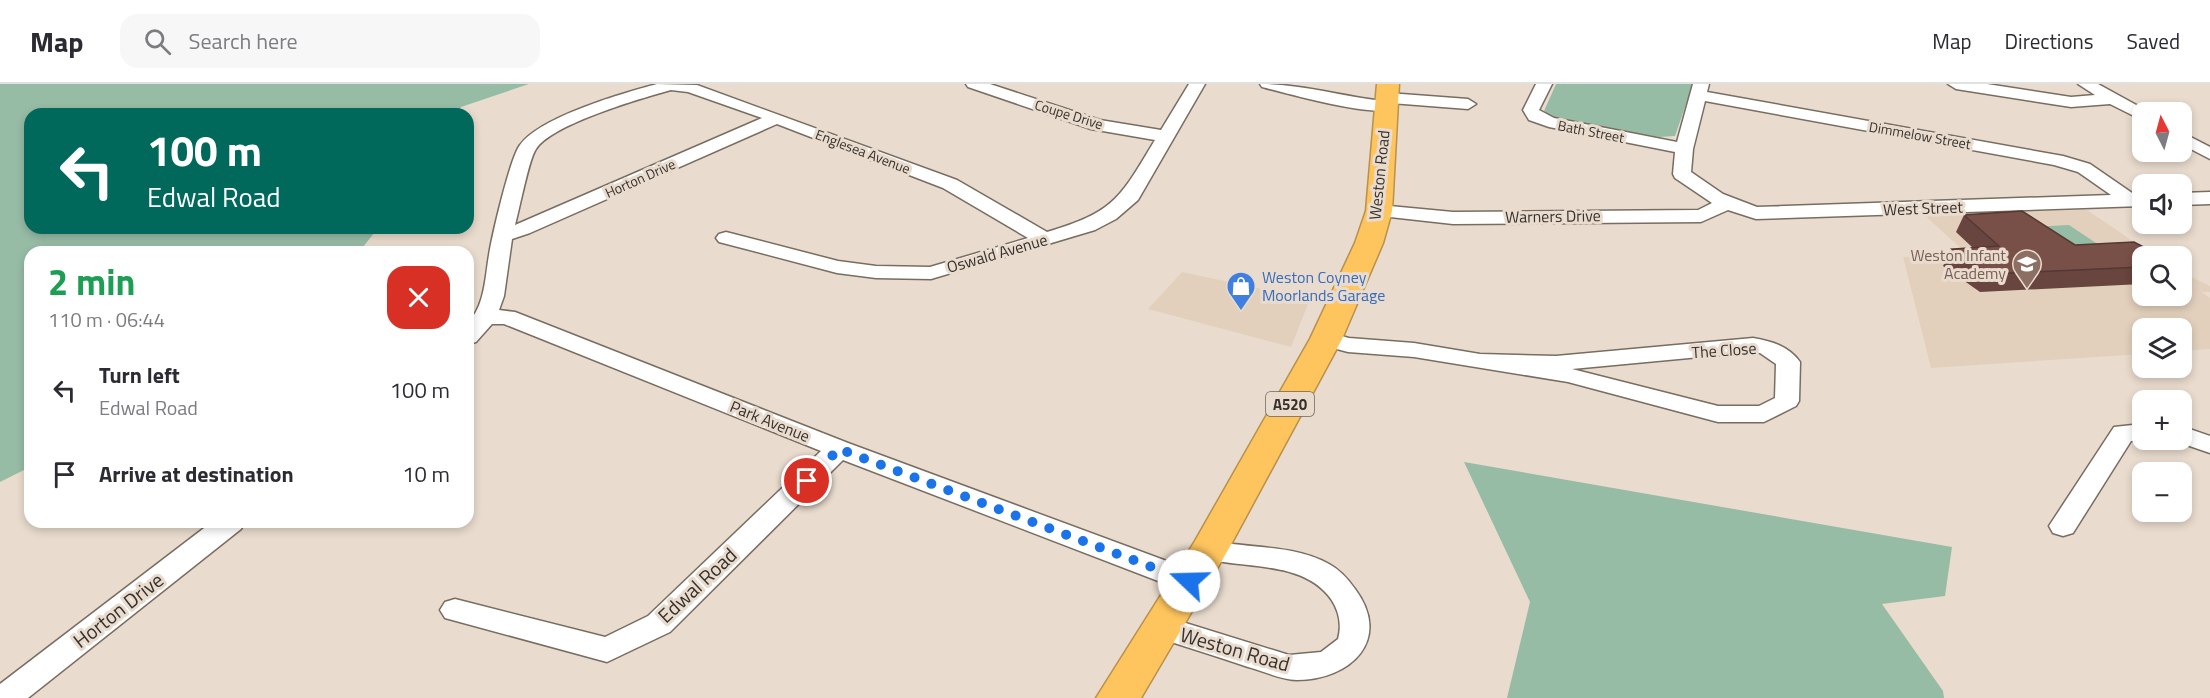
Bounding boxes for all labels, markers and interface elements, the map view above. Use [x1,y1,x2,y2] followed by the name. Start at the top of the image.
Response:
[120,14,540,68] search box
[30,20,84,63] text: Map
[189,24,298,58] text: Search here
[141,25,174,58] icon: search
[1932,25,1972,57] text: Map
[2005,25,2094,57] text: Directions
[2127,25,2180,57] text: Saved
[1032,94,1106,134] street label: Coupe Drive
[2132,102,2192,162] north arrow
[2132,102,2192,522] map controls
[1556,114,1626,148] street label: Bath Street
[1867,116,1973,154] street label: Dimmelow Street
[147,118,262,182] text: 100 m
[812,123,914,179] street label: Englesea Avenue
[1362,129,1396,221] street label: Weston Road
[48,132,126,210] icon: left
[601,153,679,203] street label: Horton Drive
[2132,174,2192,234] button: sound
[147,176,281,217] text: Edwal Road
[1883,195,1964,221] street label: West Street
[1505,203,1601,229] street label: Warners Drive
[944,227,1050,279] street label: Oswald Avenue
[1910,243,2006,285] place label: Weston Infant Academy
[2132,246,2192,306] button: search
[2011,248,2043,290] school or university icon: Weston Infant Academy
[48,254,135,309] text: 2 min
[1262,265,1385,307] place label: Weston Coyney Moorlands Garage
[387,266,450,329] button: close
[1225,270,1257,312] shop icon: Weston Coyney Moorlands Garage
[48,304,165,335] text: 110 m · 06:44
[2132,318,2192,378] button: layers
[1691,336,1757,364] street label: The Close
[99,358,180,392] text: Turn left
[390,373,450,407] text: 100 m
[48,374,81,407] icon: left
[2132,390,2192,450] button: +
[99,392,198,423] text: Edwal Road
[1266,392,1314,416] road number: A520
[726,394,814,448] street label: Park Avenue
[781,455,832,506] pin
[99,457,294,491] text: Arrive at destination
[402,457,450,491] text: 10 m
[48,458,81,491] icon: arrive
[2132,462,2192,522] button: −
[790,464,823,497] icon: arrive
[650,540,744,630] street label: Edwal Road
[1157,549,1221,613] position arrow
[66,565,170,655] street label: Horton Drive
[1177,619,1293,679] street label: Weston Road

